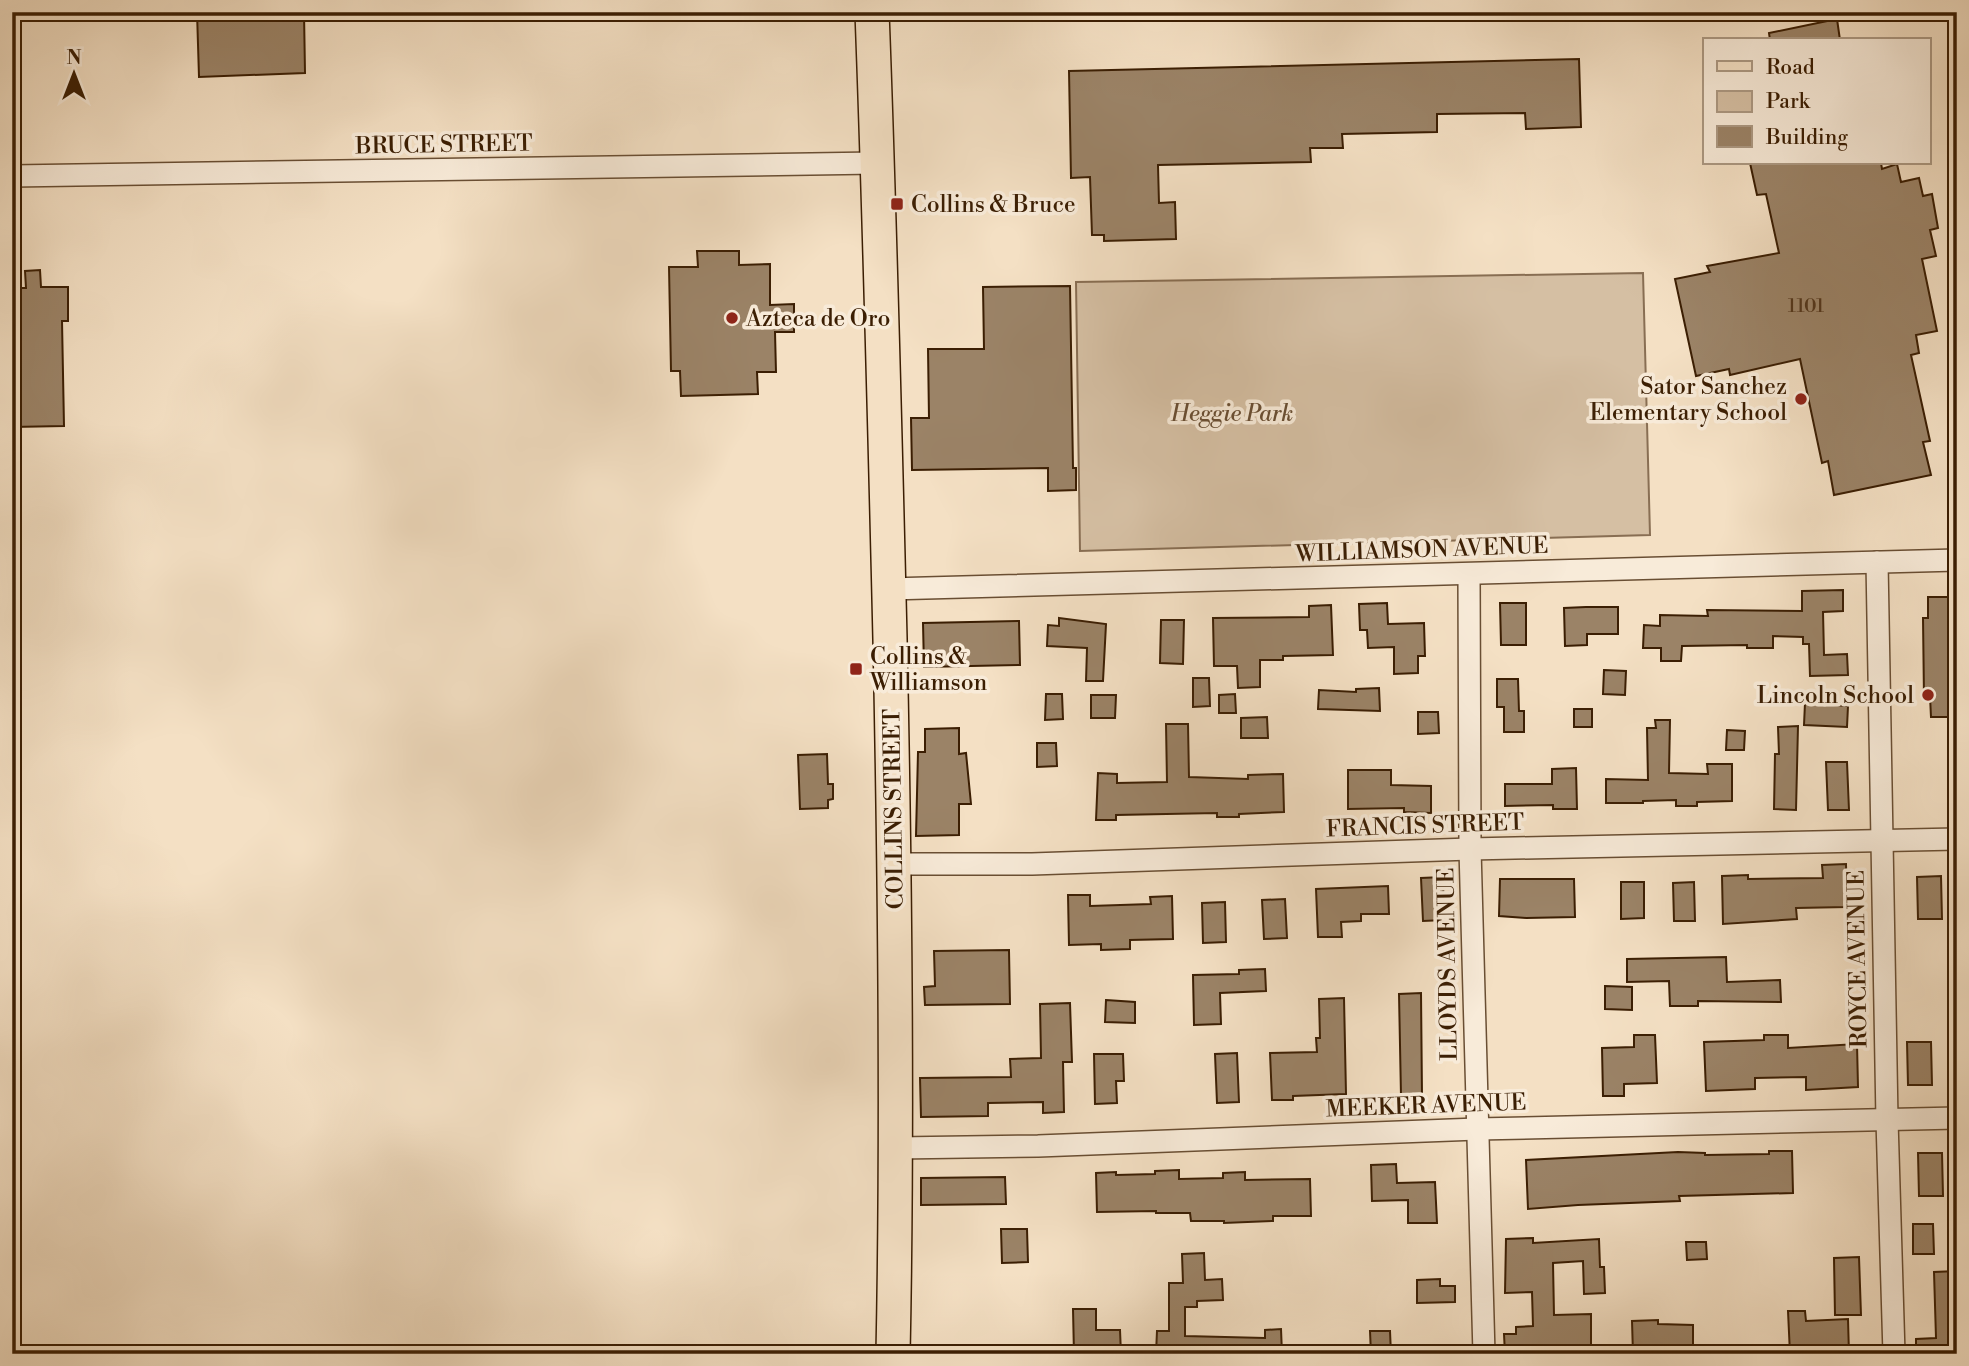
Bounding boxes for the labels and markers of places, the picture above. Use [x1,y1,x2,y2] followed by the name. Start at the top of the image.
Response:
[911,191,1076,219] place label: Collins & Bruce
[889,196,905,212] marker: Collins & Bruce
[745,305,890,333] place label: Azteca de Oro
[724,310,740,326] marker: Azteca de Oro
[1589,373,1787,427] place label: Sator Sanchez Elementary School
[1793,391,1809,407] marker: Sator Sanchez Elementary School
[869,643,988,697] place label: Collins & Williamson
[848,661,864,677] marker: Collins & Williamson
[1757,682,1914,710] place label: Lincoln School
[1920,687,1936,703] marker: Lincoln School

